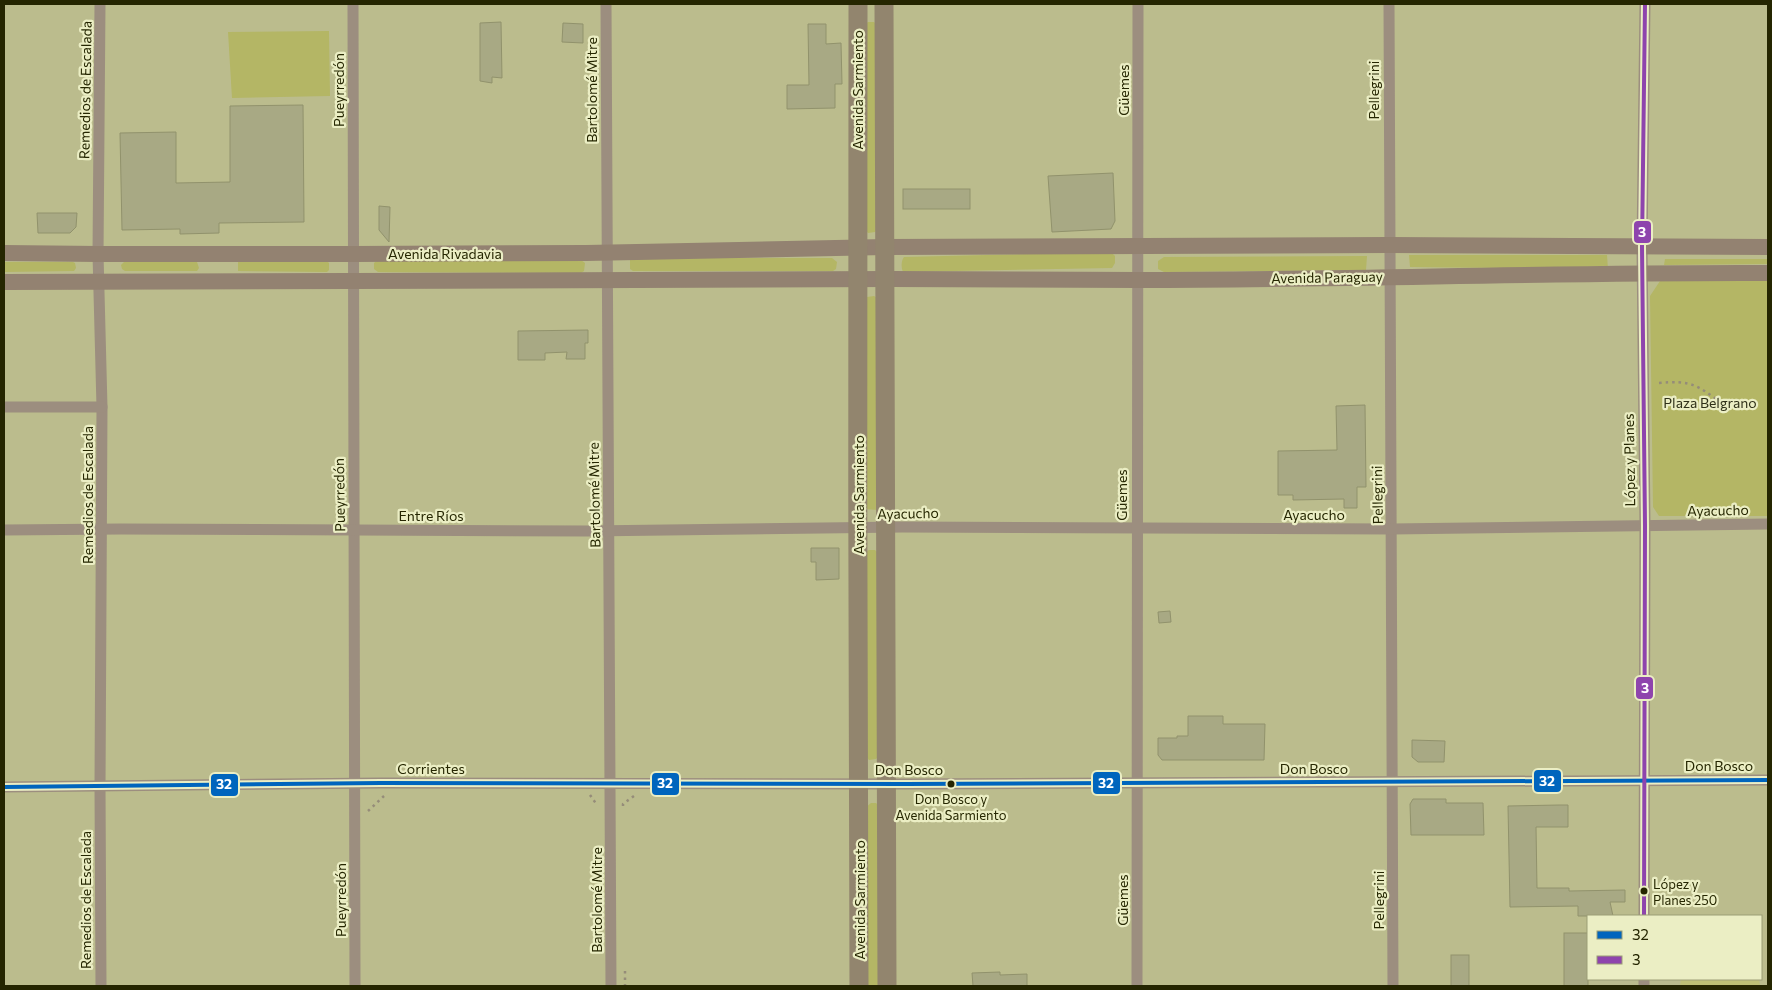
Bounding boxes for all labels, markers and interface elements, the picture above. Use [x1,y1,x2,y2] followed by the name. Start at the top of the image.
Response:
[75,21,95,159] street label: Remedios de Escalada
[849,30,866,150] street label: Avenida Sarmiento
[583,37,600,143] street label: Bartolomé Mitre
[330,53,347,127] street label: Pueyrredón
[1365,61,1382,119] street label: Pellegrini
[1115,64,1132,116] street label: Güemes
[1633,220,1652,244] line badge: 3
[1638,223,1646,240] text: 3
[388,245,502,262] street label: Avenida Rivadavia
[1271,268,1383,286] street label: Avenida Paraguay
[1663,394,1757,411] park label: Plaza Belgrano
[1620,413,1638,507] street label: López y Planes
[79,426,96,564] street label: Remedios de Escalada
[850,435,867,555] street label: Avenida Sarmiento
[585,442,603,548] street label: Bartolomé Mitre
[330,458,348,532] street label: Pueyrredón
[1368,465,1386,525] street label: Pellegrini
[1113,469,1130,521] street label: Güemes
[1687,501,1749,519] street label: Ayacucho
[877,504,939,522] street label: Ayacucho
[1283,506,1345,523] street label: Ayacucho
[398,507,464,524] street label: Entre Ríos
[1635,676,1654,700] line badge: 3
[1641,679,1649,696] text: 3
[1685,757,1753,774] street label: Don Bosco
[397,760,465,777] street label: Corrientes
[1280,760,1348,777] street label: Don Bosco
[875,761,943,778] street label: Don Bosco
[1533,769,1562,793] line badge: 32
[1092,771,1121,795] line badge: 32
[651,772,680,796] line badge: 32
[1539,772,1555,789] text: 32
[210,773,239,797] line badge: 32
[657,774,673,791] text: 32
[1098,774,1114,791] text: 32
[216,775,232,792] text: 32
[946,779,956,789] marker: Don Bosco y Avenida Sarmiento
[896,791,1007,823] place label: Don Bosco y Avenida Sarmiento
[77,831,94,969] street label: Remedios de Escalada
[851,840,868,960] street label: Avenida Sarmiento
[588,847,605,953] street label: Bartolomé Mitre
[332,863,349,937] street label: Pueyrredón
[1370,871,1387,929] street label: Pellegrini
[1114,874,1131,926] street label: Güemes
[1653,876,1717,908] place label: López y Planes 250
[1639,886,1649,896] marker: López y Planes 250
[1587,915,1762,980] legend
[1632,925,1649,943] text: 32
[1632,950,1641,968] text: 3

